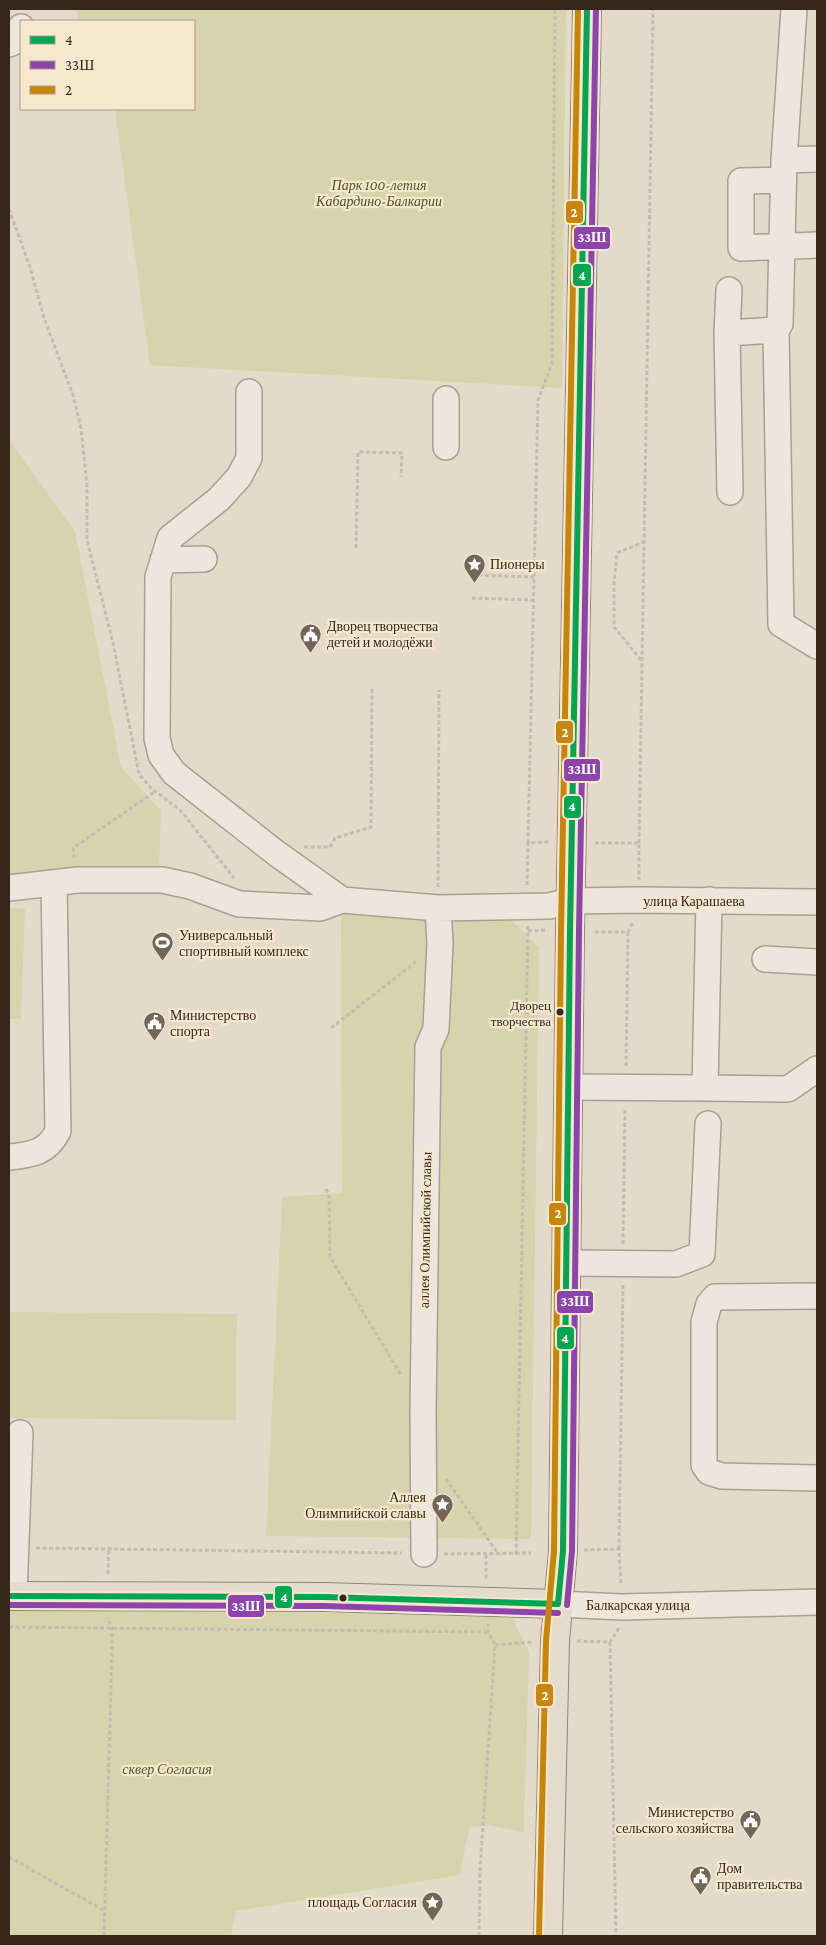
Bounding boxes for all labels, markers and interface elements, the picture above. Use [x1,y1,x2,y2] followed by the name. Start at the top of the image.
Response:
[20,20,195,110] legend
[65,32,73,48] text: 4
[65,57,94,73] text: 33Ш
[65,82,72,98] text: 2
[315,177,442,209] park label: Парк 100-летия Кабардино-Балкарии
[565,200,584,224] line badge: 2
[570,204,578,220] text: 2
[573,226,611,250] line badge: 33Ш
[578,229,607,245] text: 33Ш
[572,263,592,287] line badge: 4
[578,267,586,283] text: 4
[462,552,486,583] place icon: Пионеры
[490,556,545,572] place label: Пионеры
[327,618,439,650] place label: Дворец творчества детей и молодёжи
[299,622,323,653] public building icon: Дворец творчества детей и молодёжи
[555,720,574,744] line badge: 2
[561,724,569,740] text: 2
[563,758,601,782] line badge: 33Ш
[568,761,597,777] text: 33Ш
[563,795,582,819] line badge: 4
[568,798,576,814] text: 4
[643,893,746,909] street label: улица Карашаева
[179,927,309,959] place label: Универсальный спортивный комплекс
[151,931,175,962] sports icon: Универсальный спортивный комплекс
[491,998,551,1029] place label: Дворец творчества
[170,1007,256,1039] place label: Министерство спорта
[555,1007,565,1017] marker: Дворец творчества
[142,1011,166,1042] public building icon: Министерство спорта
[416,1151,434,1308] street label: аллея Олимпийской славы
[548,1202,567,1226] line badge: 2
[554,1205,562,1221] text: 2
[556,1290,594,1314] line badge: 33Ш
[561,1293,590,1309] text: 33Ш
[556,1326,575,1350] line badge: 4
[561,1330,569,1346] text: 4
[305,1489,427,1521] place label: Аллея Олимпийской славы
[430,1493,454,1524] place icon: Аллея Олимпийской славы
[274,1585,293,1609] line badge: 4
[280,1589,288,1605] text: 4
[338,1593,348,1603] unlabelled marker
[227,1594,265,1618] line badge: 33Ш
[586,1597,691,1613] street label: Балкарская улица
[232,1598,261,1614] text: 33Ш
[535,1683,554,1707] line badge: 2
[541,1687,549,1703] text: 2
[122,1761,212,1777] park label: сквер Согласия
[616,1804,735,1836] place label: Министерство сельского хозяйства
[738,1808,762,1839] public building icon: Министерство сельского хозяйства
[717,1860,803,1892] place label: Дом правительства
[689,1864,713,1895] public building icon: Дом правительства
[421,1890,445,1921] place icon: площадь Согласия
[308,1894,418,1910] place label: площадь Согласия

